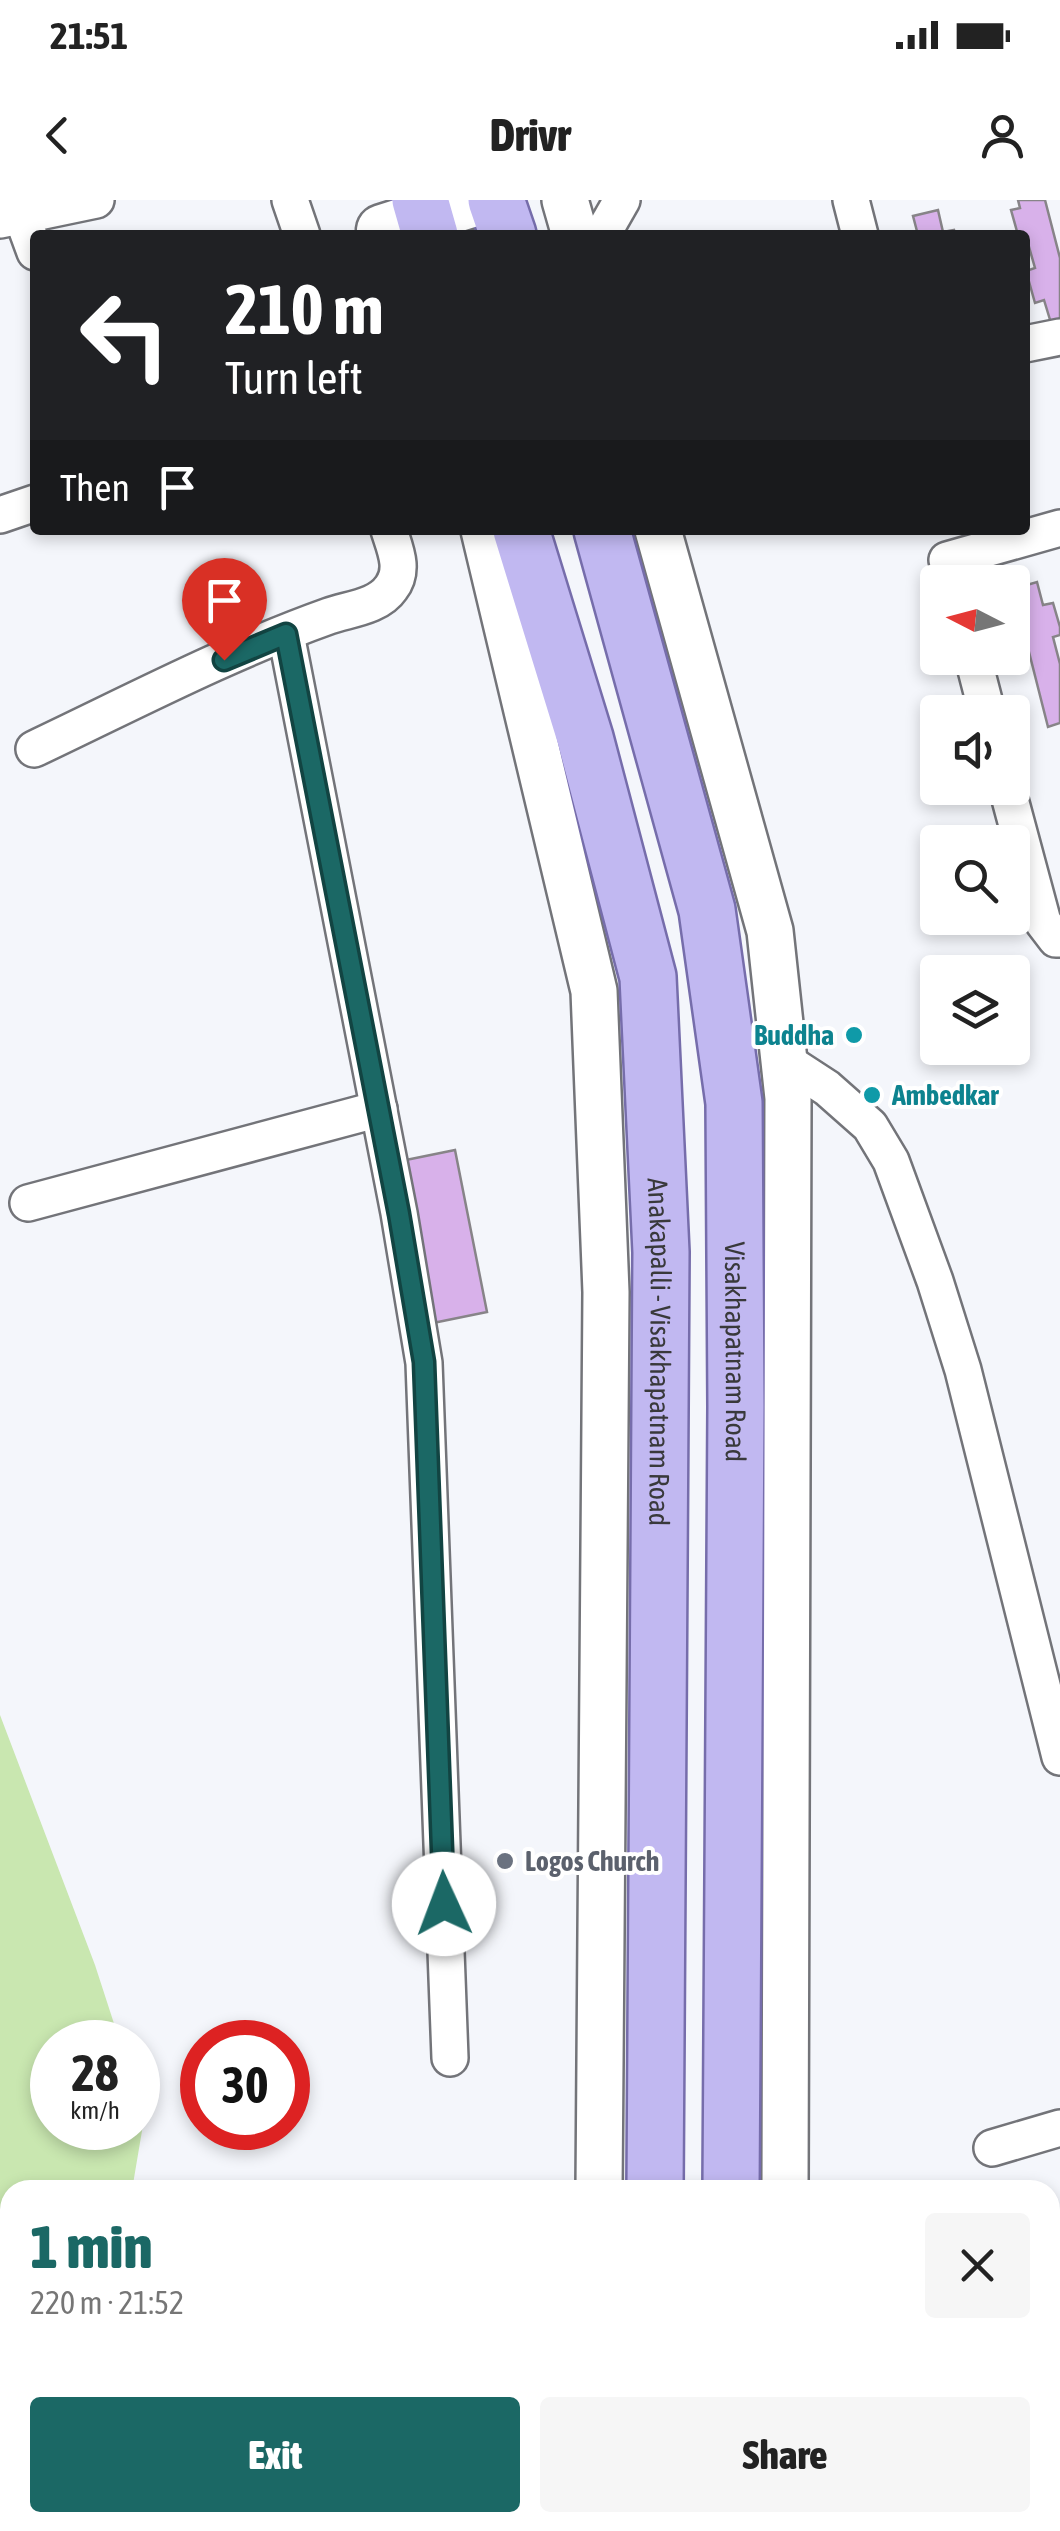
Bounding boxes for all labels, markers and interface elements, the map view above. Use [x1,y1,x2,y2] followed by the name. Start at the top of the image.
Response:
[50,14,128,57] text: 21:51
[30,108,85,163] icon: back
[975,108,1030,163] icon: person
[490,109,570,161] text: Drivr
[225,269,384,349] text: 210 m
[60,270,190,400] icon: left
[225,352,363,404] text: Turn left
[150,460,205,515] icon: arrive
[60,466,130,509] text: Then
[182,558,267,661] pin
[920,565,1030,675] north arrow
[920,565,1030,1065] map controls
[197,573,252,628] icon: arrive
[920,695,1030,805] button: sound
[920,825,1030,935] button: search
[920,955,1030,1065] button: layers
[754,1019,834,1051] place label: Buddha
[843,1024,865,1046] marker: Buddha
[891,1079,999,1111] place label: Ambedkar
[861,1084,883,1106] marker: Ambedkar
[642,1177,677,1526] street label: Anakapalli - Visakhapatnam Road
[719,1241,752,1462] street label: Visakhapatnam Road
[525,1845,659,1877] place label: Logos Church
[494,1850,516,1872] marker: Logos Church
[392,1852,496,1956] position arrow
[180,2020,310,2150] speed limit sign: 30
[71,2044,118,2102] text: 28
[70,2096,120,2124] text: km/h
[30,2212,153,2281] text: 1 min
[925,2213,1030,2318] button: close
[30,2284,184,2321] text: 220 m · 21:52
[30,2397,520,2512] button: Exit
[540,2397,1030,2512] button: Share

